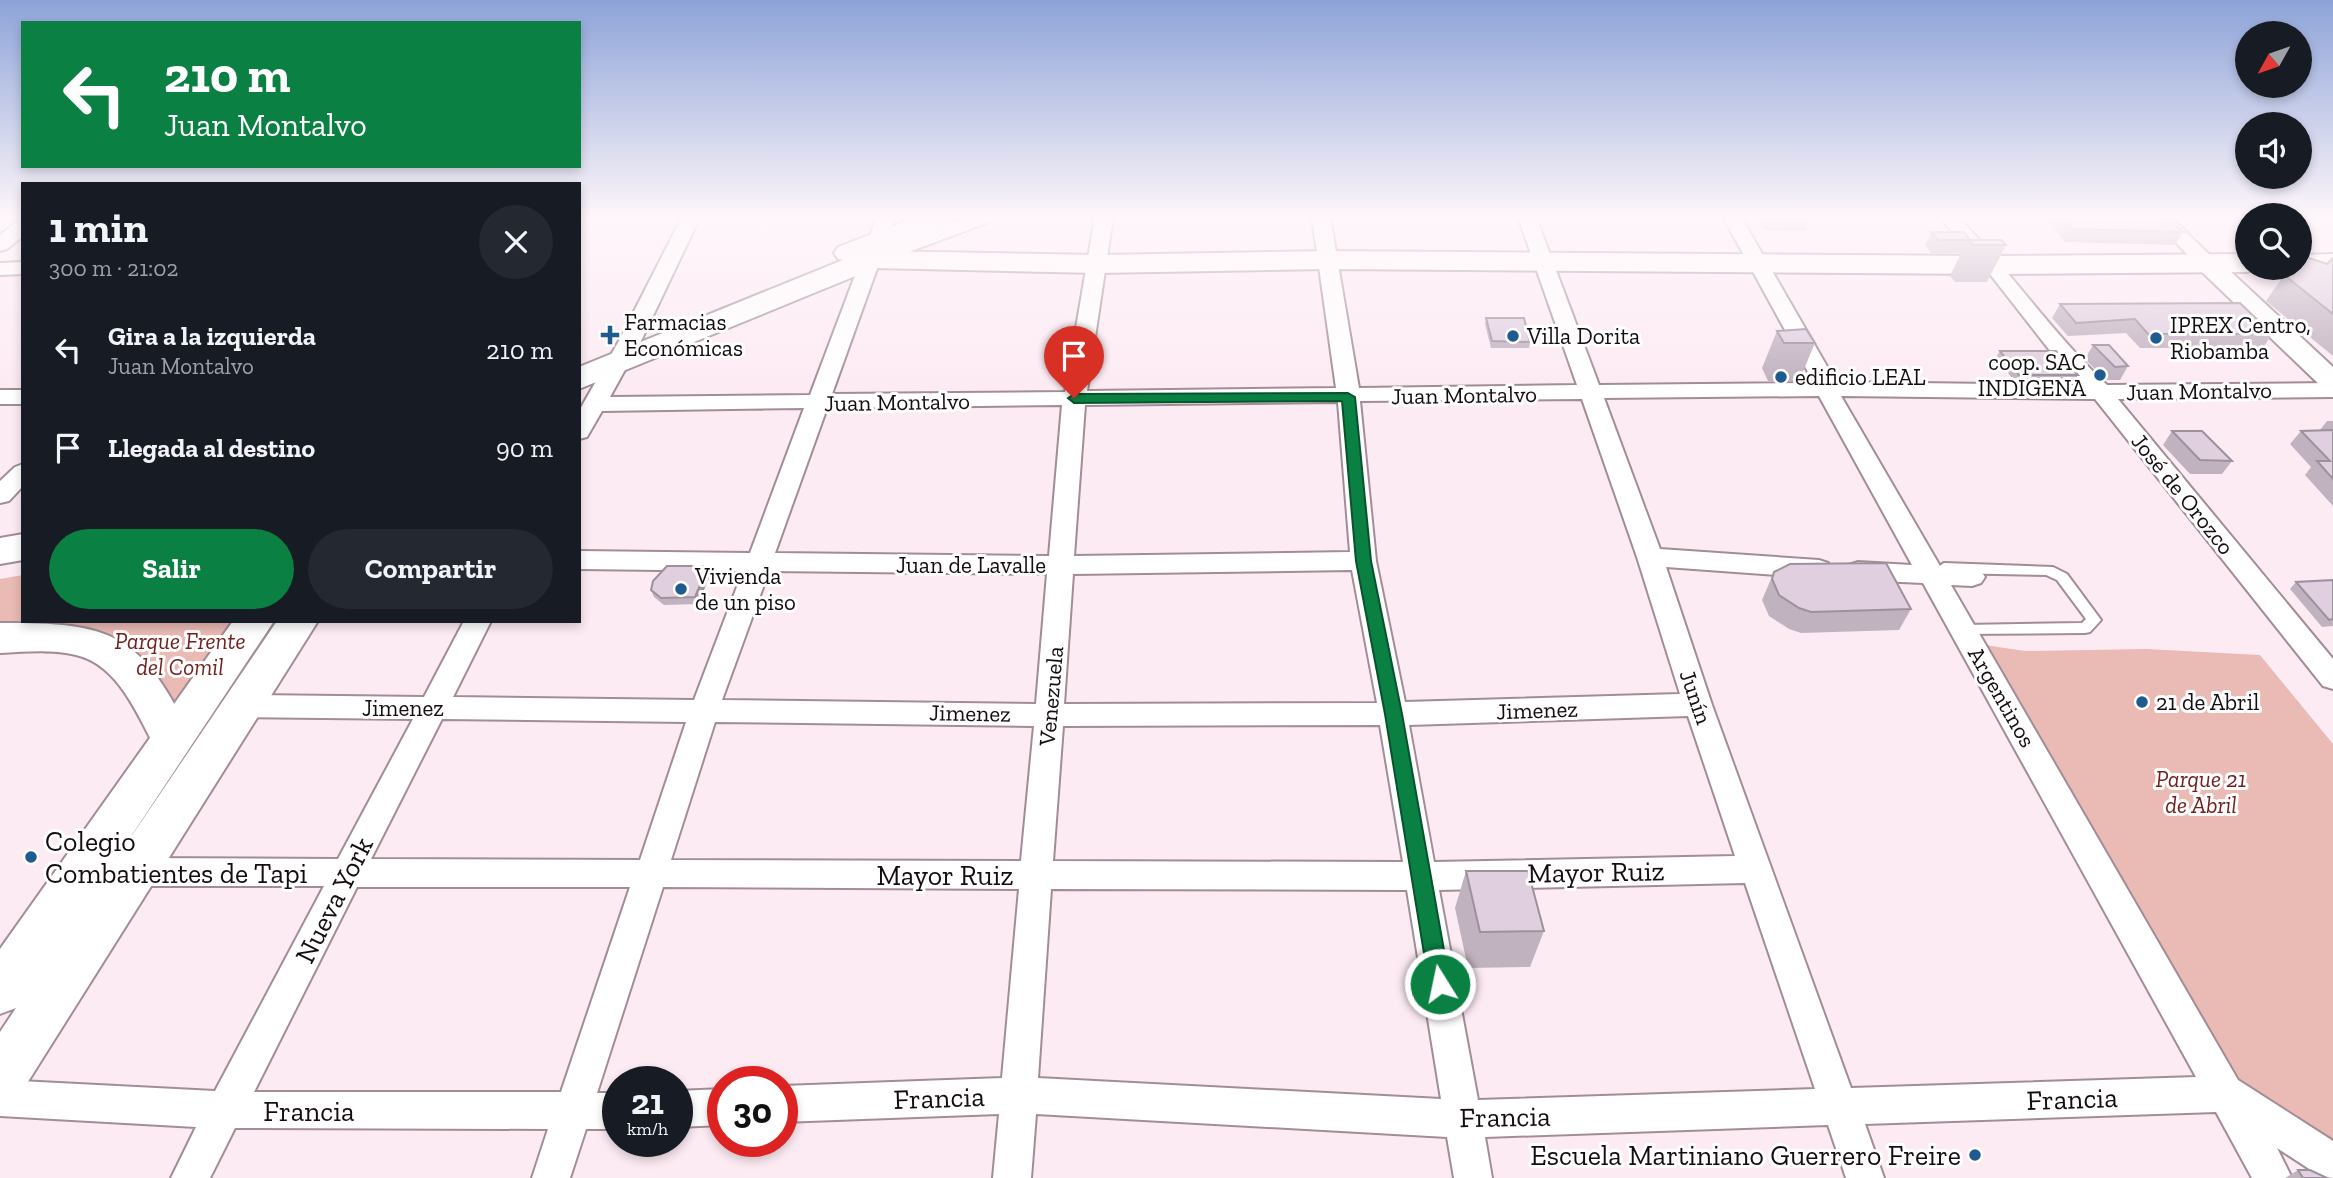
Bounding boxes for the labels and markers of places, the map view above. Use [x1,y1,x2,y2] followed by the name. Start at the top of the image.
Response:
[624,308,743,362] place label: Farmacias Económicas
[2170,311,2311,365] place label: IPREX Centro, Riobamba
[1526,322,1640,350] place label: Villa Dorita
[1044,326,1104,398] pin
[602,327,618,343] marker: Farmacias Económicas
[1505,328,1521,344] marker: Villa Dorita
[2148,330,2164,346] marker: IPREX Centro, Riobamba
[1978,348,2087,402] place label: coop. SAC INDIGENA
[1795,363,1926,391] place label: edificio LEAL
[2092,367,2108,383] marker: coop. SAC INDIGENA
[1773,369,1789,385] marker: edificio LEAL
[694,562,796,616] place label: Vivienda de un piso
[673,581,689,597] marker: Vivienda de un piso
[2156,688,2259,716] place label: 21 de Abril
[2134,694,2150,710] marker: 21 de Abril
[45,825,308,890] place label: Colegio Combatientes de Tapi
[23,849,39,865] marker: Colegio Combatientes de Tapi
[1530,1139,1961,1172] place label: Escuela Martiniano Guerrero Freire
[1967,1147,1983,1163] marker: Escuela Martiniano Guerrero Freire

